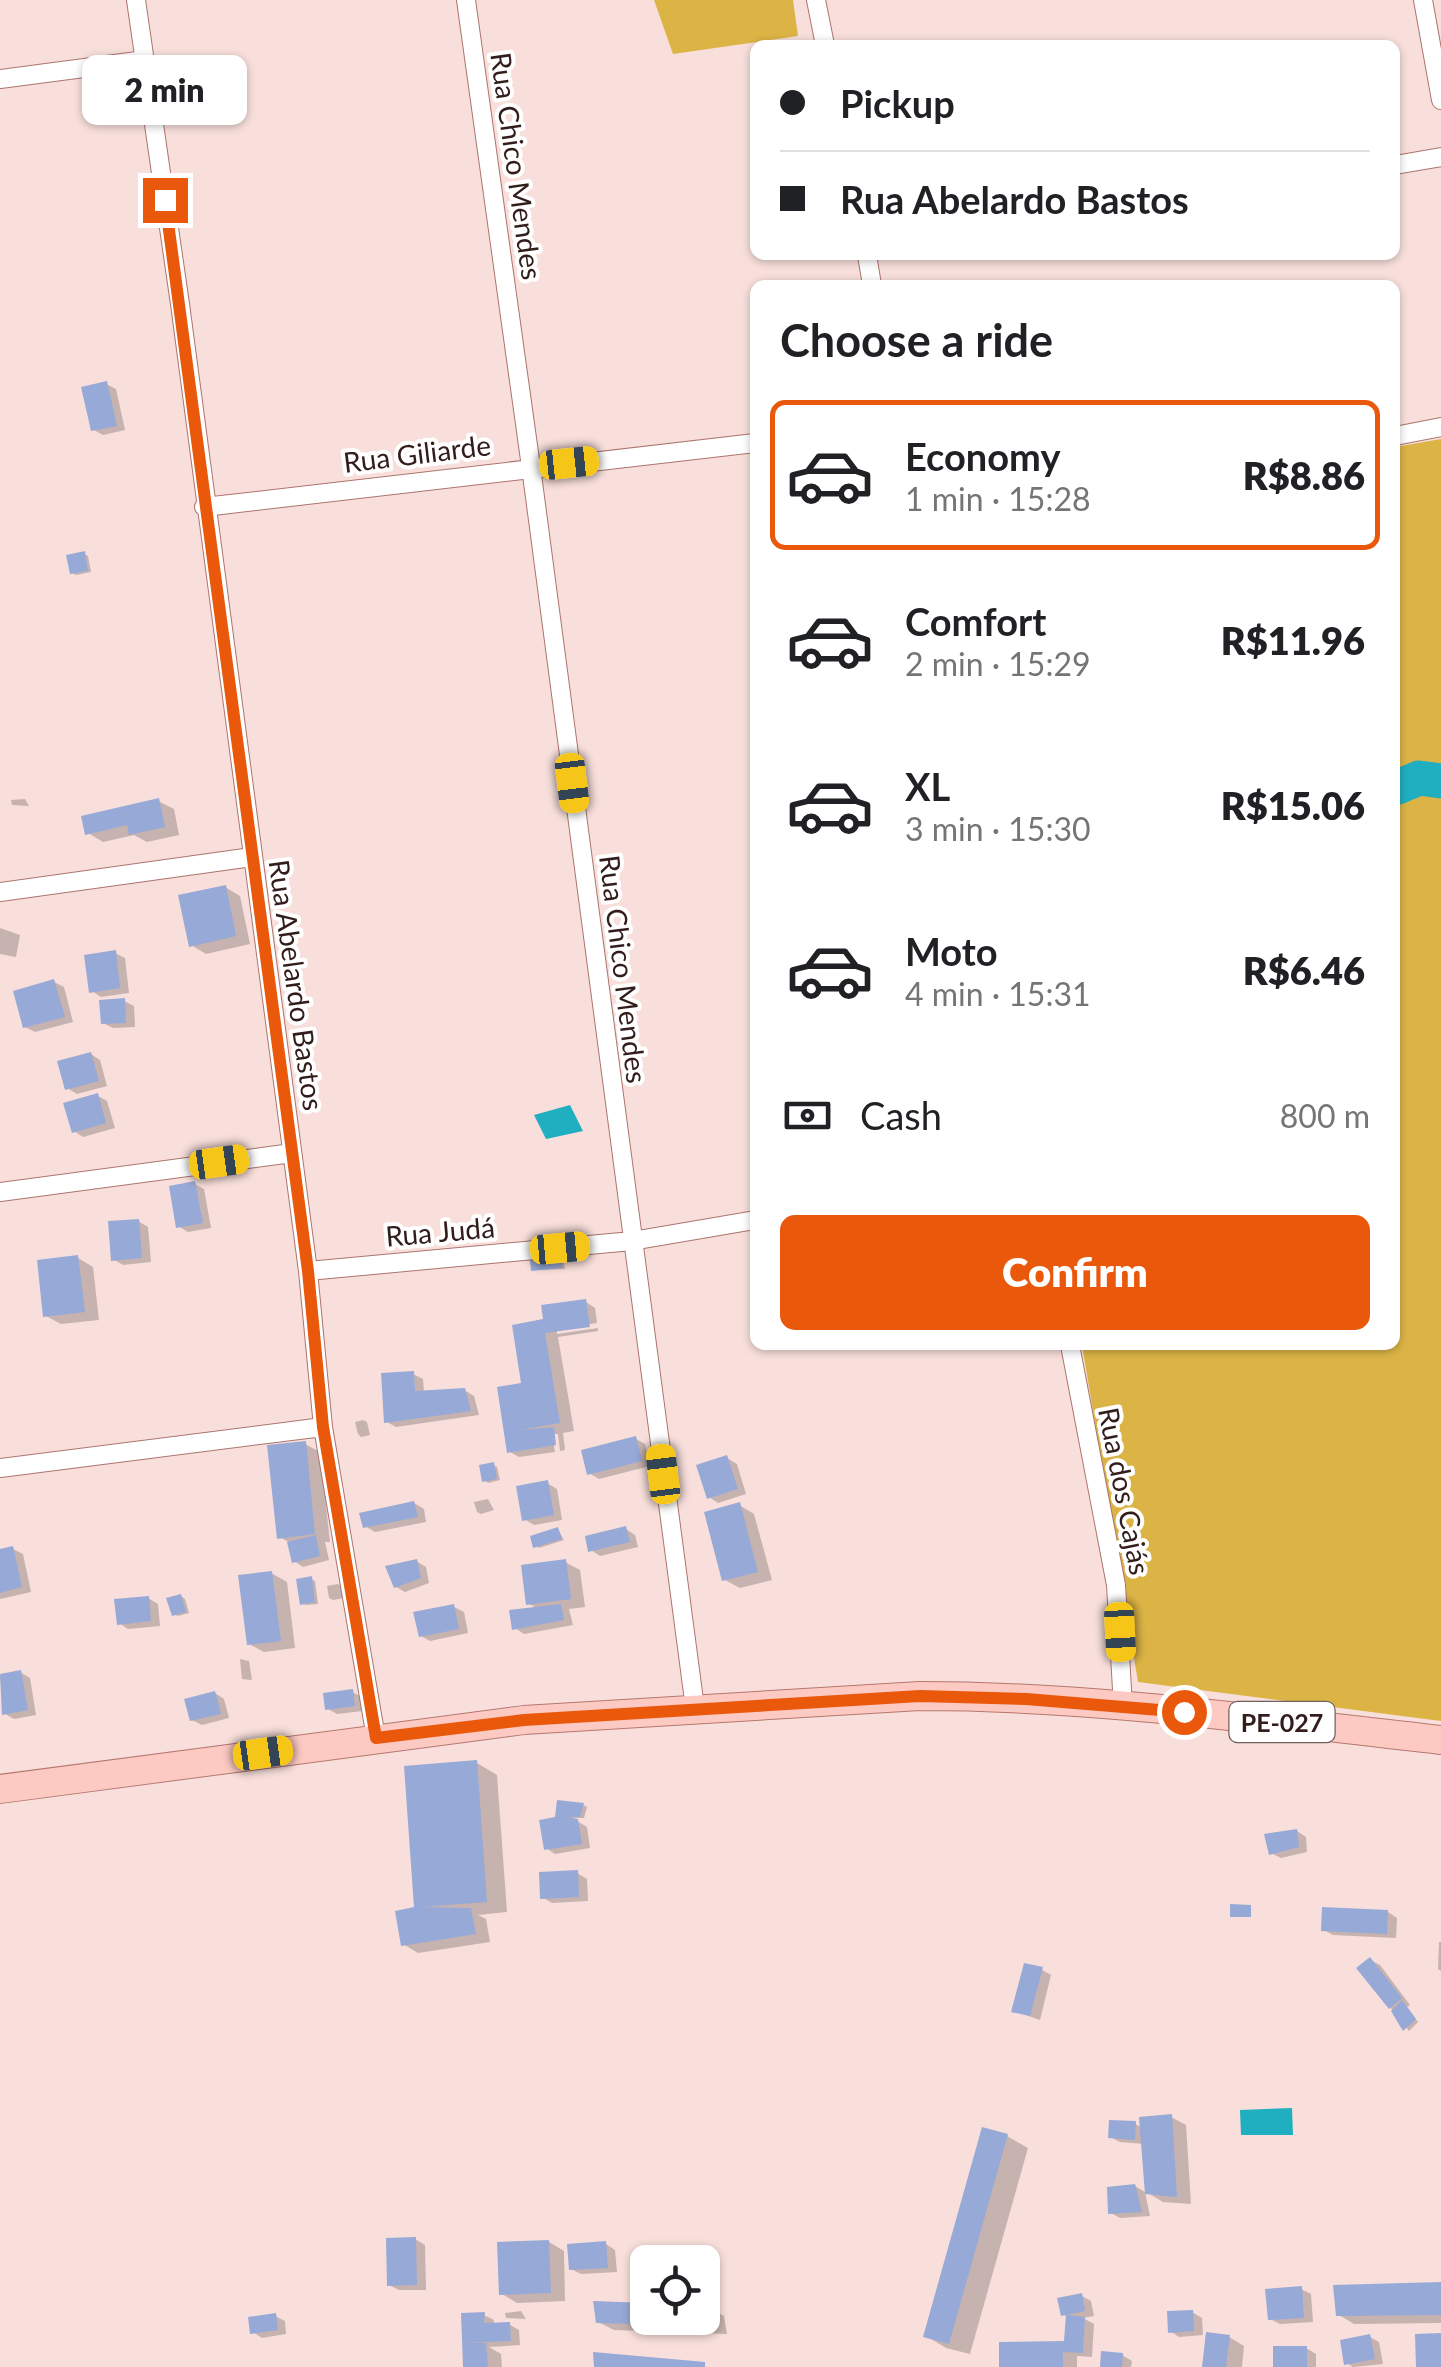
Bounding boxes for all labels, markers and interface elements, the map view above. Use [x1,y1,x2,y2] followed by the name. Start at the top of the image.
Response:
[484,50,550,282] street label: Rua Chico Mendes
[82,55,248,125] callout: 2 min
[125,70,204,109] text: 2 min
[840,80,955,126] text: Pickup
[840,176,1189,222] text: Rua Abelardo Bastos
[143,178,188,223] route end
[780,313,1053,367] text: Choose a ride
[341,427,493,479] street label: Rua Giliarde
[785,430,875,520] icon: car
[905,433,1060,479] text: Economy
[538,445,600,481] car
[1243,452,1365,498] text: R$8.86
[905,479,1091,518] text: 1 min · 15:28
[785,595,875,685] icon: car
[905,598,1046,644] text: Comfort
[1221,617,1365,663] text: R$11.96
[905,644,1091,683] text: 2 min · 15:29
[553,751,591,815] car
[785,760,875,850] icon: car
[905,763,950,809] text: XL
[1221,782,1365,828] text: R$15.06
[905,809,1091,848] text: 3 min · 15:30
[593,853,655,1085] street label: Rua Chico Mendes
[263,857,331,1113] street label: Rua Abelardo Bastos
[785,925,875,1015] icon: car
[905,928,998,974] text: Moto
[1243,947,1365,993] text: R$6.46
[905,974,1091,1013] text: 4 min · 15:31
[780,1088,835,1143] icon: cash
[860,1092,942,1138] text: Cash
[1280,1096,1370,1135] text: 800 m
[187,1143,251,1181] car
[384,1209,496,1253] street label: Rua Judá
[780,1215,1370,1330] button: Confirm
[529,1230,591,1266] car
[1092,1404,1158,1578] street label: Rua dos Cajás
[644,1442,682,1506] car
[1103,1601,1137,1663] car
[1162,1690,1207,1735] route start
[1230,1702,1334,1742] road number: PE-027
[231,1734,295,1772] car
[630,2245,720,2335] map controls
[630,2245,720,2335] button: locate

